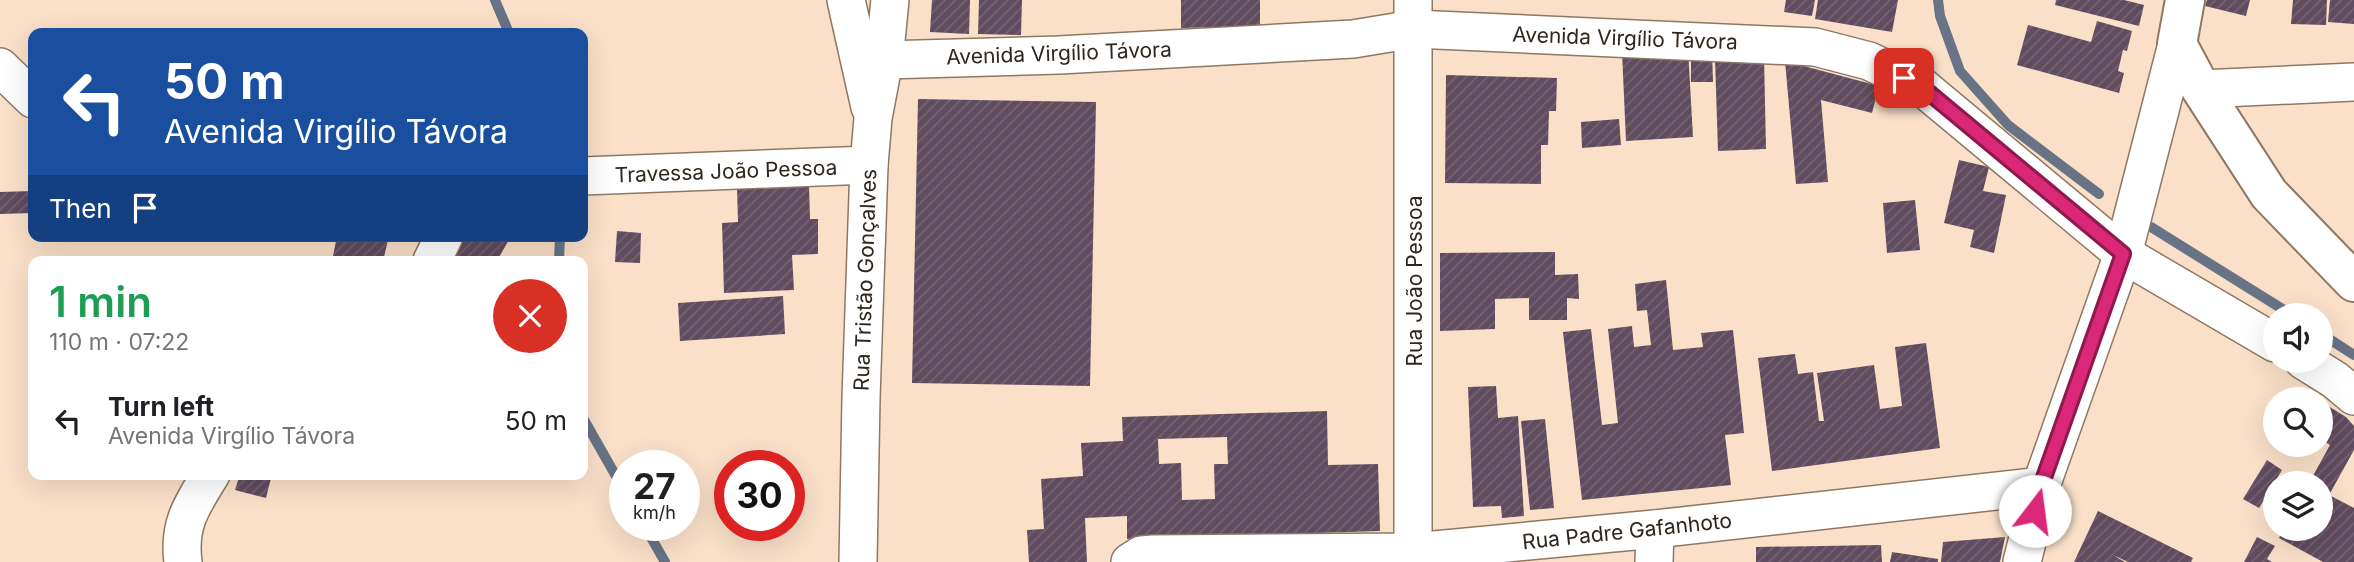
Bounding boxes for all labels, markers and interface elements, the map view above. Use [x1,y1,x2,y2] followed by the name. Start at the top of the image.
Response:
[1512,22,1738,54] street label: Avenida Virgílio Távora
[946,37,1172,69] street label: Avenida Virgílio Távora
[1874,48,1934,108] pin
[164,52,285,111] text: 50 m
[49,56,140,147] icon: left
[1885,59,1923,97] icon: arrive
[164,112,508,151] text: Avenida Virgílio Távora
[614,155,838,187] street label: Travessa João Pessoa
[849,169,881,391] street label: Rua Tristão Gonçalves
[126,189,164,227] icon: arrive
[49,193,112,224] text: Then
[1402,195,1427,367] street label: Rua João Pessoa
[49,276,152,327] text: 1 min
[493,279,567,353] button: close
[2263,303,2333,541] map controls
[2263,303,2333,373] button: sound
[49,328,189,356] text: 110 m · 07:22
[2263,387,2333,457] button: search
[108,391,214,422] text: Turn left
[49,402,87,440] icon: left
[505,405,567,436] text: 50 m
[108,422,355,450] text: Avenida Virgílio Távora
[714,450,805,541] speed limit sign: 30
[633,465,676,507] text: 27
[2263,471,2333,541] button: layers
[1998,474,2072,548] position arrow
[633,502,676,523] text: km/h
[1521,508,1733,554] street label: Rua Padre Gafanhoto

